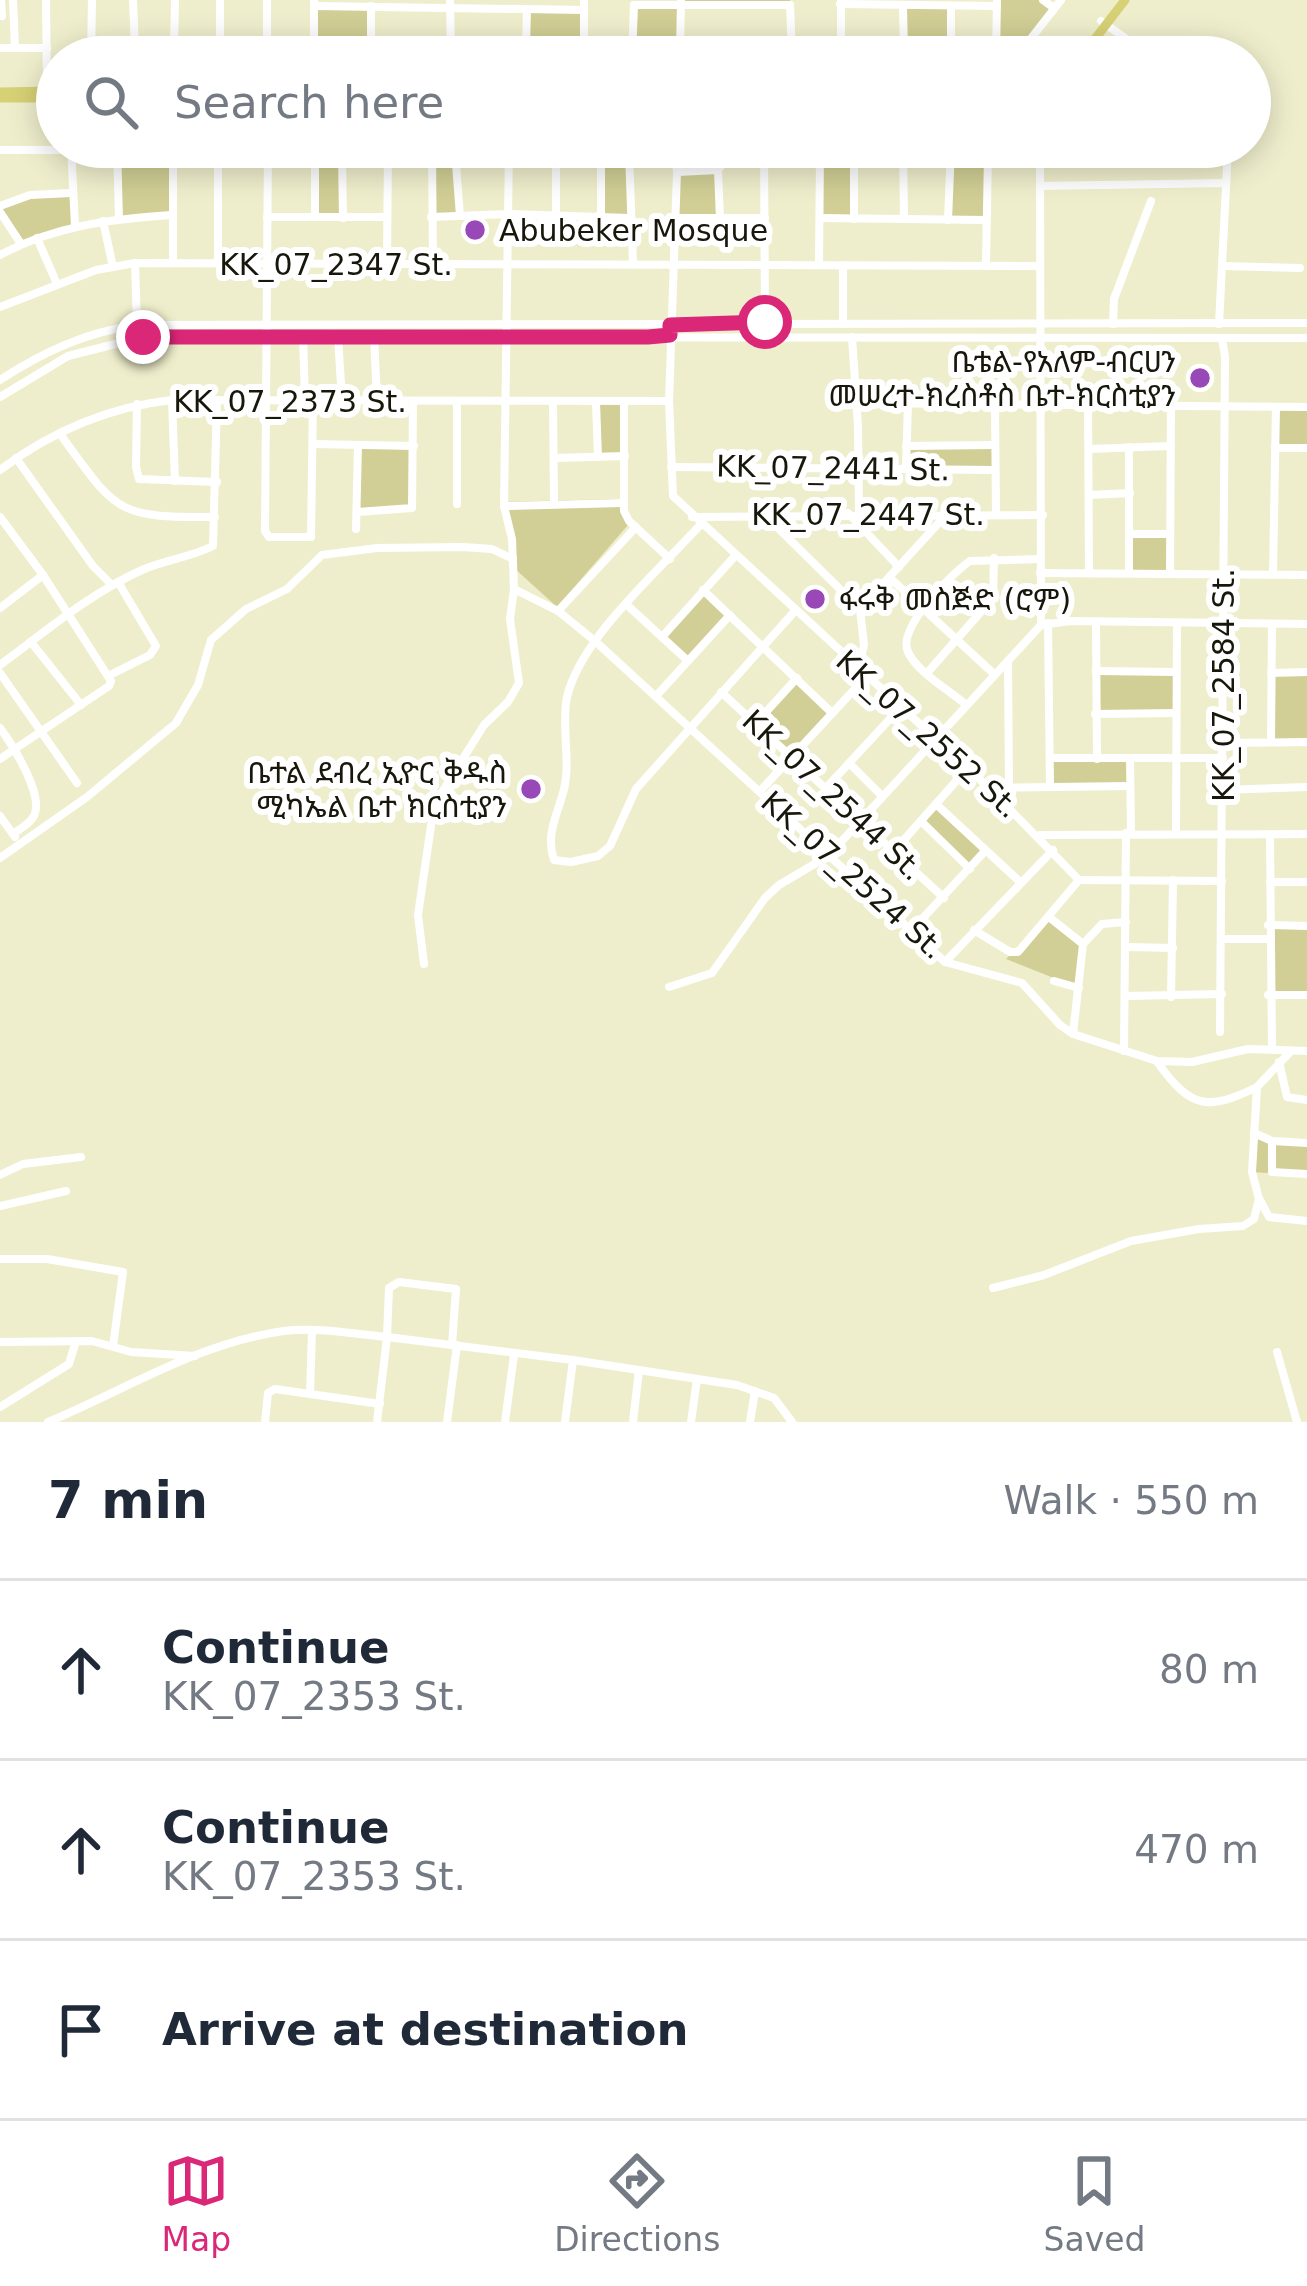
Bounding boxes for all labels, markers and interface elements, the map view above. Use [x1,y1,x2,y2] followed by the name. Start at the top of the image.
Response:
[36,36,1271,168] search box
[78,69,144,135] icon: search
[174,76,444,129] text: Search here
[499,213,768,248] place label: Abubeker Mosque
[462,217,488,243] marker: Abubeker Mosque
[219,247,453,282] street label: KK_07_2347 St.
[738,295,792,349] route start
[116,310,170,364] route end
[829,344,1176,413] place label: ቤቴል-የአለም-ብርሀን መሠረተ-ክረስቶስ ቤተ-ክርስቲያን
[1187,365,1213,391] marker: ቤቴል-የአለም-ብርሀን መሠረተ-ክረስቶስ ቤተ-ክርስቲያን
[173,384,407,419] street label: KK_07_2373 St.
[716,448,950,488] street label: KK_07_2441 St.
[751,497,985,532] street label: KK_07_2447 St.
[1206,568,1241,802] street label: KK_07_2584 St.
[839,582,1071,617] place label: ፋሩቅ መስጅድ (ሮም)
[802,586,828,612] marker: ፋሩቅ መስጅድ (ሮም)
[829,643,1027,825] street label: KK_07_2552 St.
[736,702,930,888] street label: KK_07_2544 St.
[247,755,507,824] place label: ቤተል ደብረ ኢዮር ቅዱስ ሚካኤል ቤተ ክርስቲያን
[518,776,544,802] marker: ቤተል ደብረ ኢዮር ቅዱስ ሚካኤል ቤተ ክርስቲያን
[754,784,952,966] street label: KK_07_2524 St.
[48,1471,208,1530] text: 7 min
[1004,1478,1259,1523] text: Walk · 550 m
[162,1621,390,1674] text: Continue
[48,1637,114,1703] icon: ahead
[1159,1647,1259,1692] text: 80 m
[162,1674,466,1719] text: KK_07_2353 St.
[162,1801,390,1854] text: Continue
[48,1817,114,1883] icon: ahead
[1134,1827,1259,1872] text: 470 m
[162,1854,466,1899] text: KK_07_2353 St.
[48,1997,114,2063] icon: arrive
[162,2003,688,2056] text: Arrive at destination
[162,2148,231,2259] tab: Map
[554,2148,720,2259] tab: Directions
[1044,2148,1145,2259] tab: Saved

